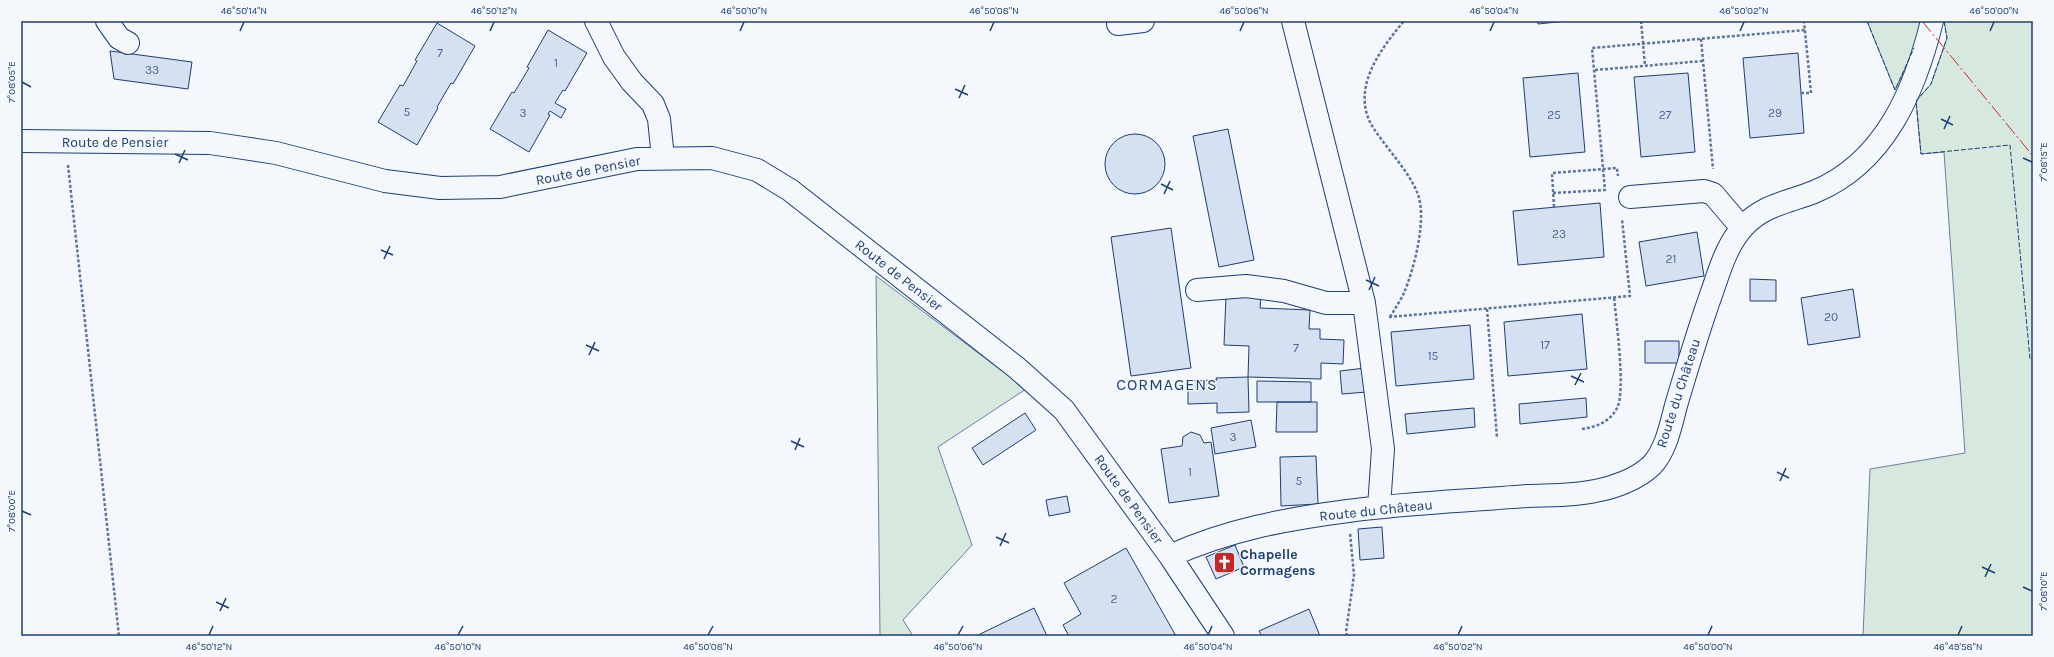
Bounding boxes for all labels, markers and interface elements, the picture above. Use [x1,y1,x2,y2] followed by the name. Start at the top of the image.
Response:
[221,5,267,17] text: 46°50'14"N
[471,5,517,17] text: 46°50'12"N
[721,5,767,17] text: 46°50'10"N
[969,5,1019,17] text: 46°50'08"N
[1219,5,1269,17] text: 46°50'06"N
[1469,5,1519,17] text: 46°50'04"N
[1719,5,1769,17] text: 46°50'02"N
[1969,5,2019,17] text: 46°50'00"N
[437,46,443,60] house number: 7
[554,56,558,70] house number: 1
[6,61,18,103] text: 7°08'05"E
[145,63,159,77] house number: 33
[404,105,411,119] house number: 5
[519,106,527,120] house number: 3
[1768,106,1782,120] house number: 29
[1547,108,1561,122] house number: 25
[1659,108,1672,122] house number: 27
[62,134,169,151] street label: Route de Pensier
[2038,142,2050,182] text: 7°08'15"E
[534,152,643,189] street label: Route de Pensier
[1552,227,1566,241] house number: 23
[852,236,947,315] street label: Route de Pensier
[1666,252,1676,266] house number: 21
[1824,310,1838,324] house number: 20
[1653,336,1704,450] street label: Route du Château
[1540,338,1550,352] house number: 17
[1293,341,1299,355] house number: 7
[1428,349,1439,363] house number: 15
[1116,375,1218,394] district label: CORMAGENS
[1229,430,1237,444] house number: 3
[1090,451,1167,548] street label: Route de Pensier
[1188,465,1192,479] house number: 1
[1296,474,1303,488] house number: 5
[6,490,18,532] text: 7°08'00"E
[1318,496,1434,525] street label: Route du Château
[1240,546,1315,579] place label: Chapelle Cormagens
[1212,549,1238,575] church icon: Chapelle Cormagens
[2038,571,2050,611] text: 7°08'10"E
[1111,592,1118,606] house number: 2
[186,641,232,653] text: 46°50'12"N
[435,641,481,653] text: 46°50'10"N
[683,641,733,653] text: 46°50'08"N
[933,641,983,653] text: 46°50'06"N
[1183,641,1233,653] text: 46°50'04"N
[1433,641,1483,653] text: 46°50'02"N
[1683,641,1733,653] text: 46°50'00"N
[1933,641,1983,653] text: 46°49'58"N

